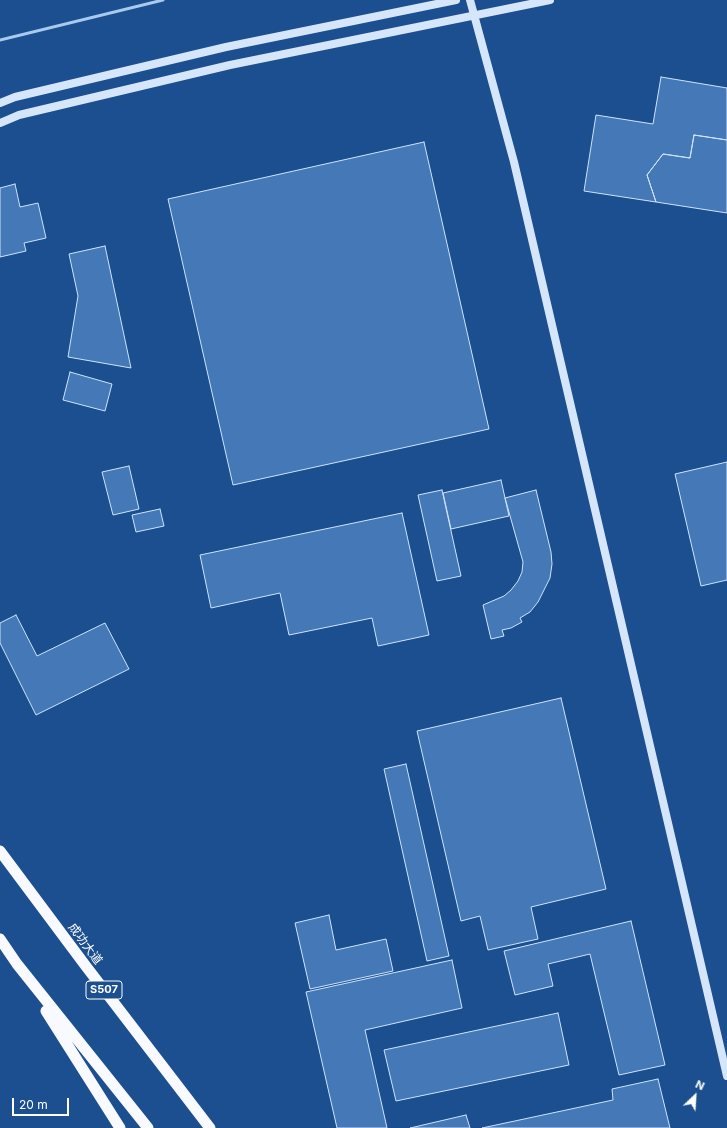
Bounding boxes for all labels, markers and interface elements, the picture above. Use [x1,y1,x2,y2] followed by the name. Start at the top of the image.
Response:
[65,920,105,968] street label: 成功大道
[86,981,122,999] road number: S507
[675,1076,715,1116] north arrow
[693,1077,707,1093] text: N
[14,1090,71,1116] scale bar
[19,1097,48,1112] text: 20 m

